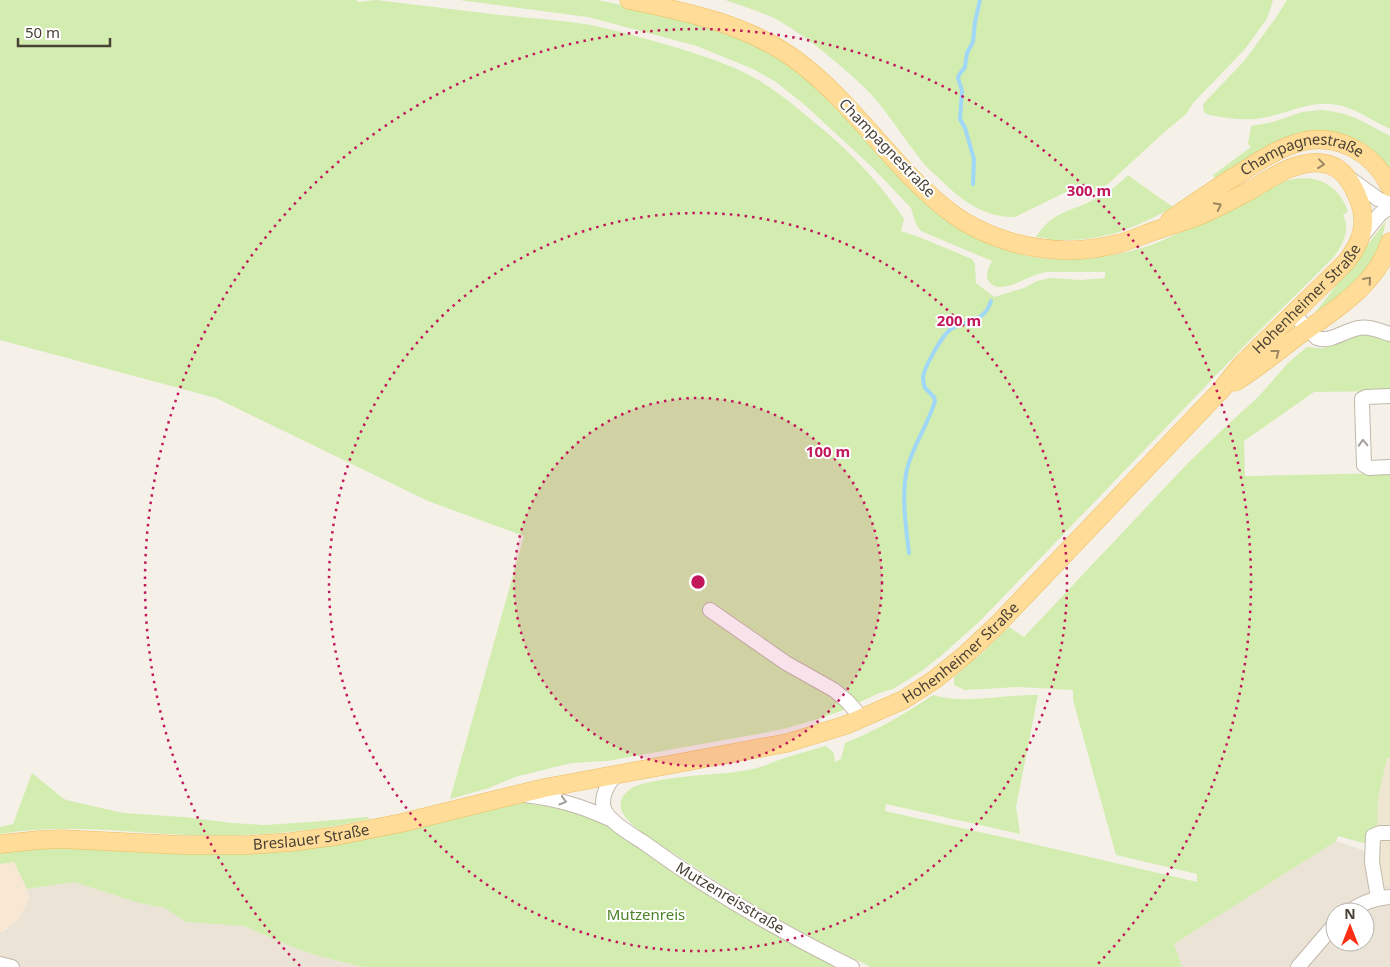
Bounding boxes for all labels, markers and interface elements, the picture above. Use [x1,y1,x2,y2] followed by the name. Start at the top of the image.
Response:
[18,15,110,47] scale bar
[25,22,60,42] text: 50 m
[835,93,940,201] street label: Champagnestraße
[1236,129,1368,180] street label: Champagnestraße
[1317,158,1325,169] one-way arrow
[1067,180,1111,200] text: 300 m
[1213,202,1222,212] one-way arrow
[1247,240,1365,358] street label: Hohenheimer Straße
[1362,276,1371,285] one-way arrow
[937,310,981,330] text: 200 m
[1270,350,1280,359] one-way arrow
[1358,438,1368,446] one-way arrow
[806,441,850,461] text: 100 m
[689,573,707,591] centre of rings
[898,597,1023,707] street label: Hohenheimer Straße
[558,796,567,806] one-way arrow
[252,819,371,854] street label: Breslauer Straße
[673,857,789,937] street label: Mutzenreisstraße
[1325,902,1375,952] north arrow
[607,904,685,924] park label: Mutzenreis
[1344,904,1356,923] text: N

